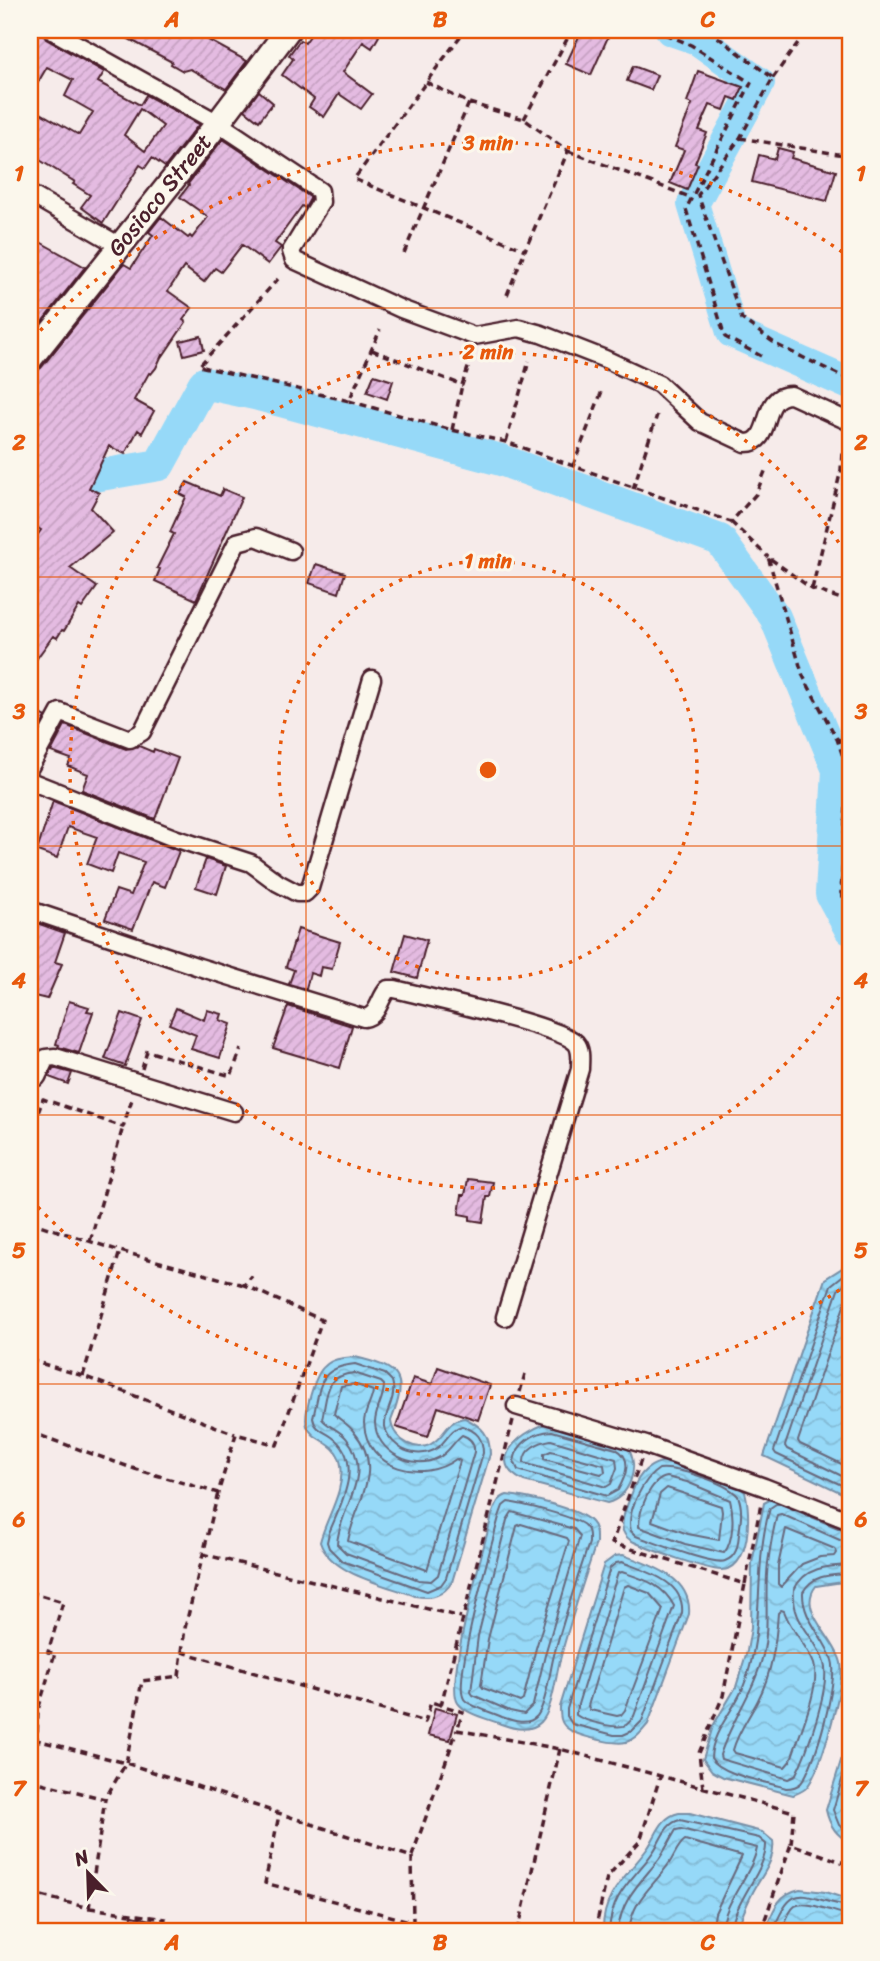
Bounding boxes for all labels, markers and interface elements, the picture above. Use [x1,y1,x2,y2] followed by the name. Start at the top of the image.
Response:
[163,0,180,40] text: A
[433,0,448,40] text: B
[700,0,716,40] text: C
[97,124,223,266] street label: Gosioco Street
[462,124,514,162] text: 3 min
[14,153,24,194] text: 1
[856,153,866,194] text: 1
[462,333,514,371] text: 2 min
[11,422,26,463] text: 2
[853,422,868,463] text: 2
[464,542,513,580] text: 1 min
[12,691,26,732] text: 3
[854,691,868,732] text: 3
[476,758,500,782] centre of rings
[11,960,27,1001] text: 4
[853,960,869,1001] text: 4
[12,1230,26,1271] text: 5
[854,1230,868,1271] text: 5
[11,1499,26,1540] text: 6
[853,1499,868,1540] text: 6
[12,1768,27,1809] text: 7
[854,1768,869,1809] text: 7
[52,1839,122,1909] north arrow
[68,1840,95,1876] text: N
[163,1922,180,1961] text: A
[433,1922,448,1961] text: B
[700,1922,716,1961] text: C

